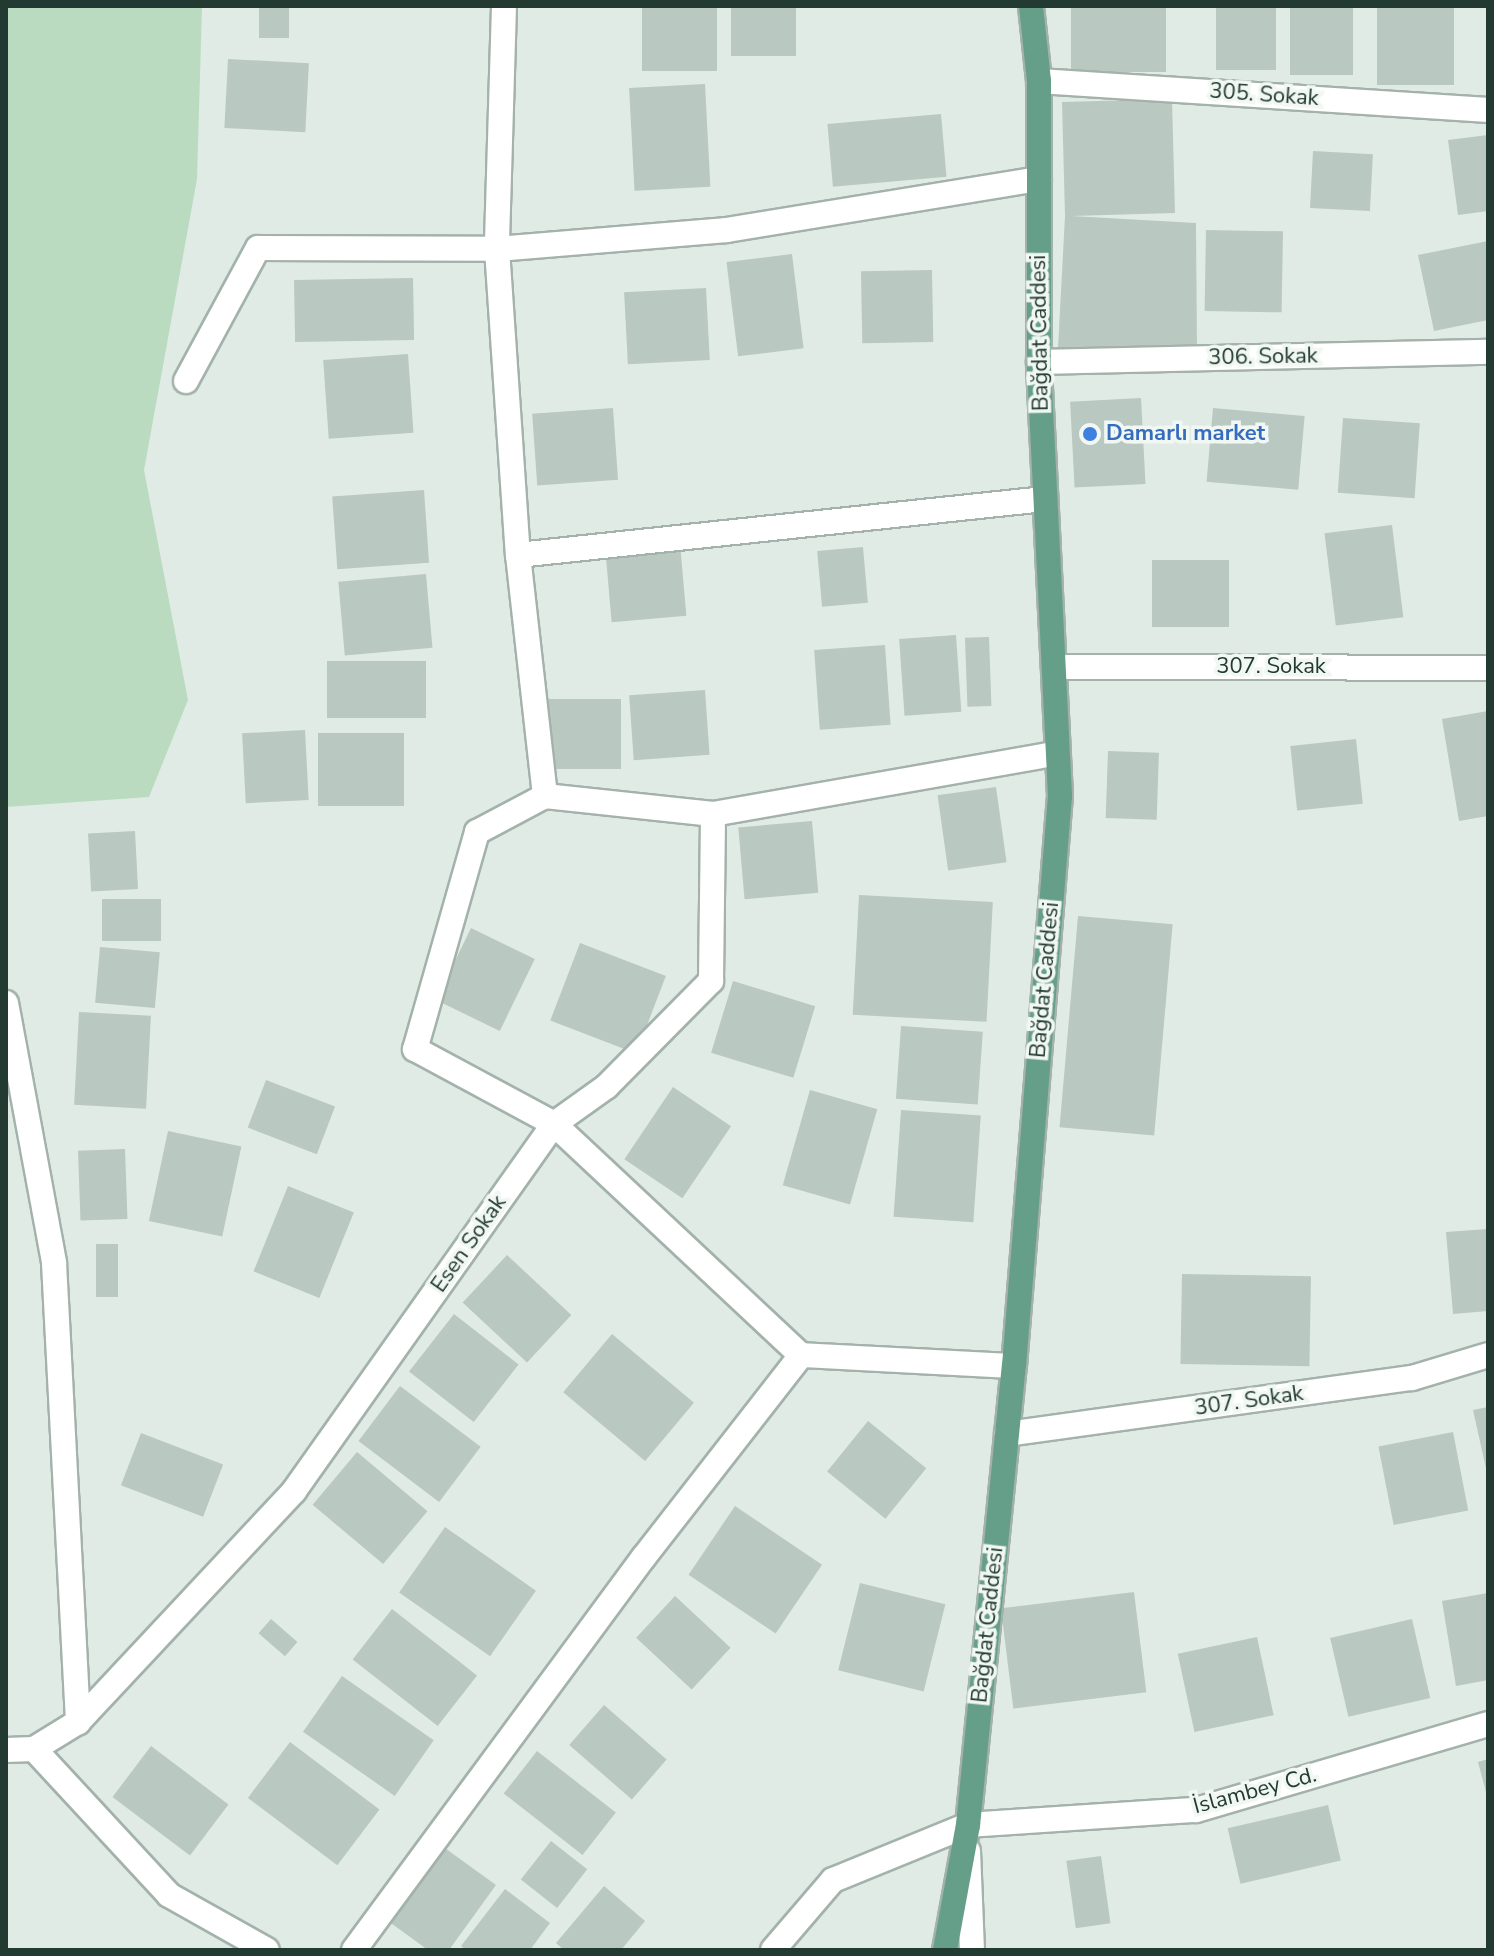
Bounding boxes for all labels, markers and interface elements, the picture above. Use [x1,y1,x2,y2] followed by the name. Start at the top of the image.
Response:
[1208,78,1320,112] street label: 305. Sokak
[1025,255,1055,411] street label: Bağdat Caddesi
[1208,343,1318,371] street label: 306. Sokak
[1106,421,1265,447] place label: Damarlı market
[1081,425,1099,443] marker: Damarlı market
[1216,654,1326,680] street label: 307. Sokak
[1025,901,1065,1059] street label: Bağdat Caddesi
[426,1190,512,1298] street label: Esen Sokak
[1193,1380,1305,1422] street label: 307. Sokak
[967,1546,1009,1704] street label: Bağdat Caddesi
[1191,1762,1319,1820] street label: İslambey Cd.

